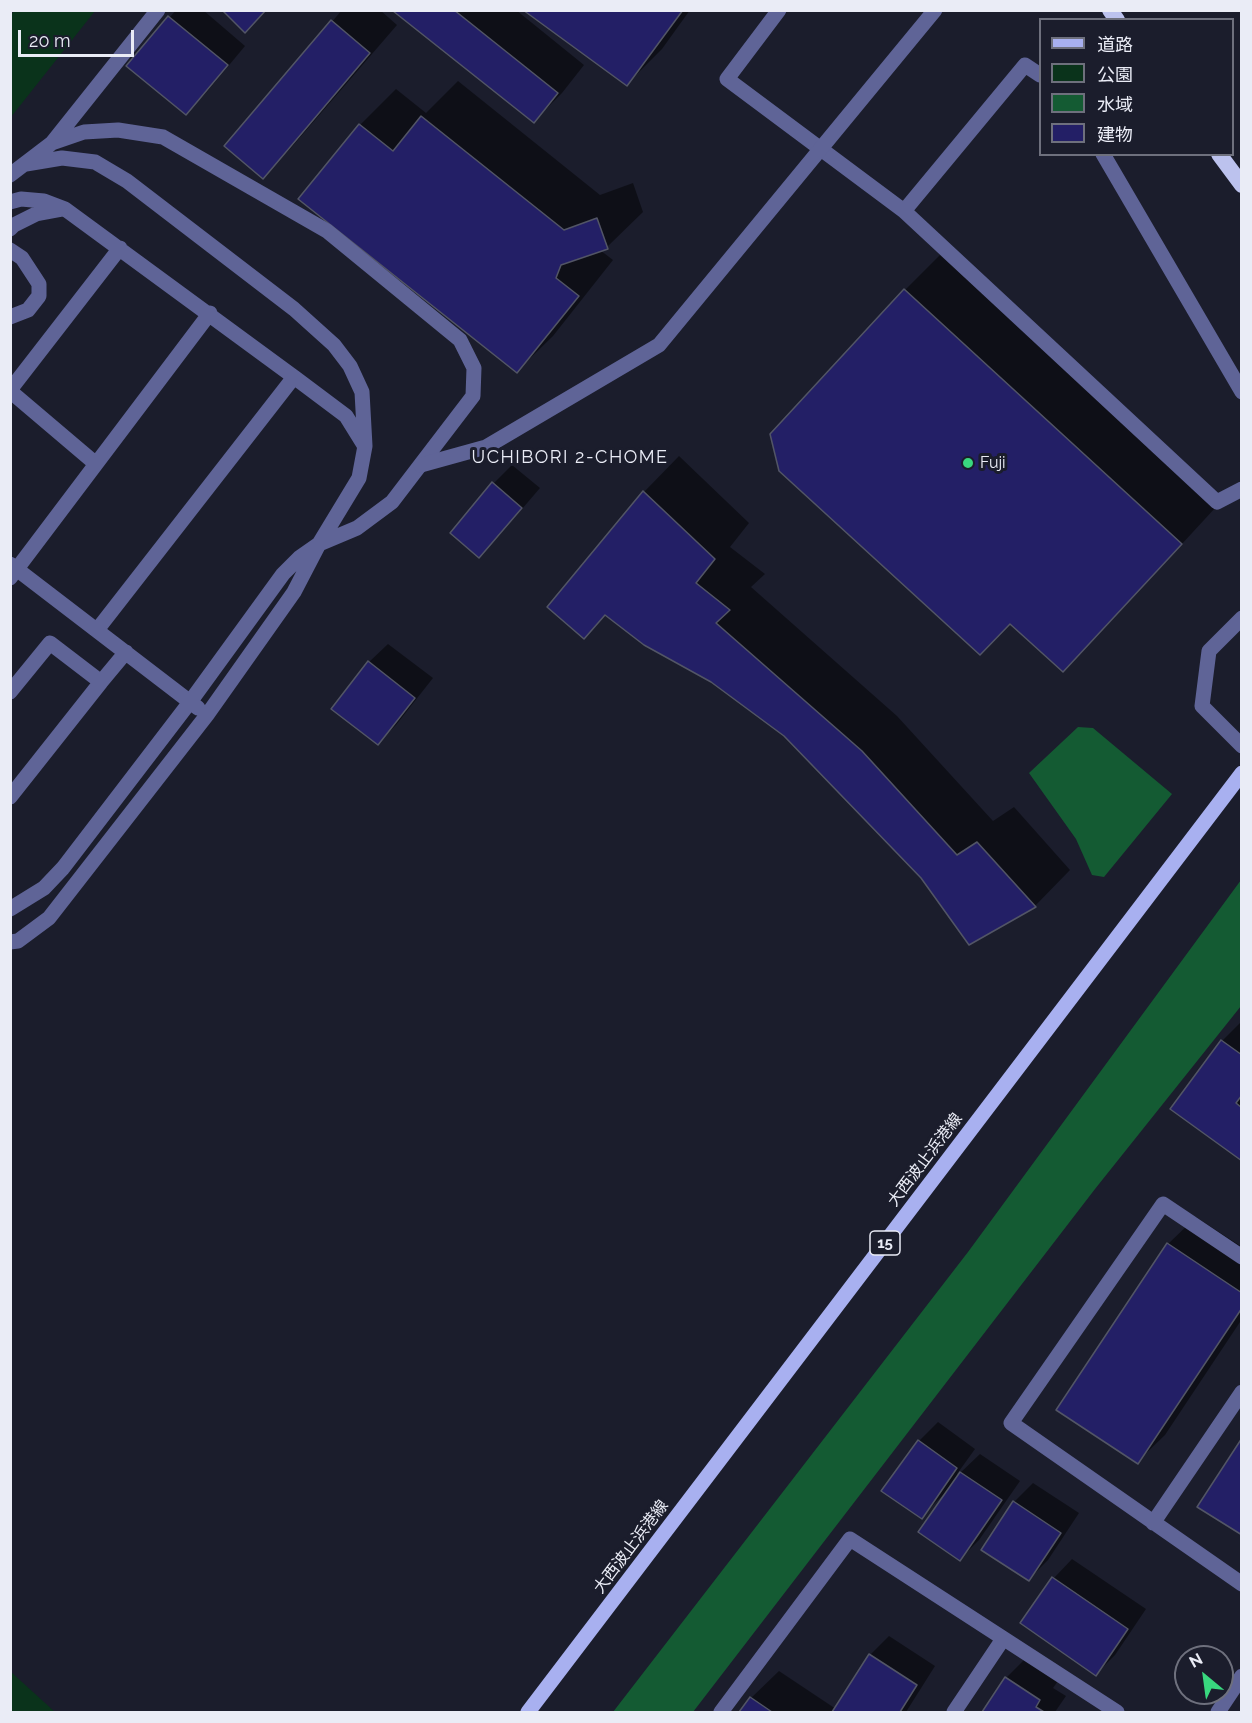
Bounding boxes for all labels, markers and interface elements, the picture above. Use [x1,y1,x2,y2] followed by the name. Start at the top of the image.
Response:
[21,18,136,56] scale bar
[1039,18,1234,156] legend
[29,30,71,51] text: 20 m
[1097,34,1133,55] text: 道路
[1097,64,1133,85] text: 公園
[1097,94,1133,115] text: 水域
[1097,124,1133,145] text: 建物
[472,447,668,469] district label: UCHIBORI 2-CHOME
[980,453,1005,473] place label: Fuji
[961,456,975,470] marker: Fuji
[884,1109,966,1211] street label: 大西波止浜港線
[870,1231,900,1255] road number: 15
[590,1496,672,1598] street label: 大西波止浜港線
[1174,1645,1234,1705] north arrow
[1186,1649,1206,1672] text: N

